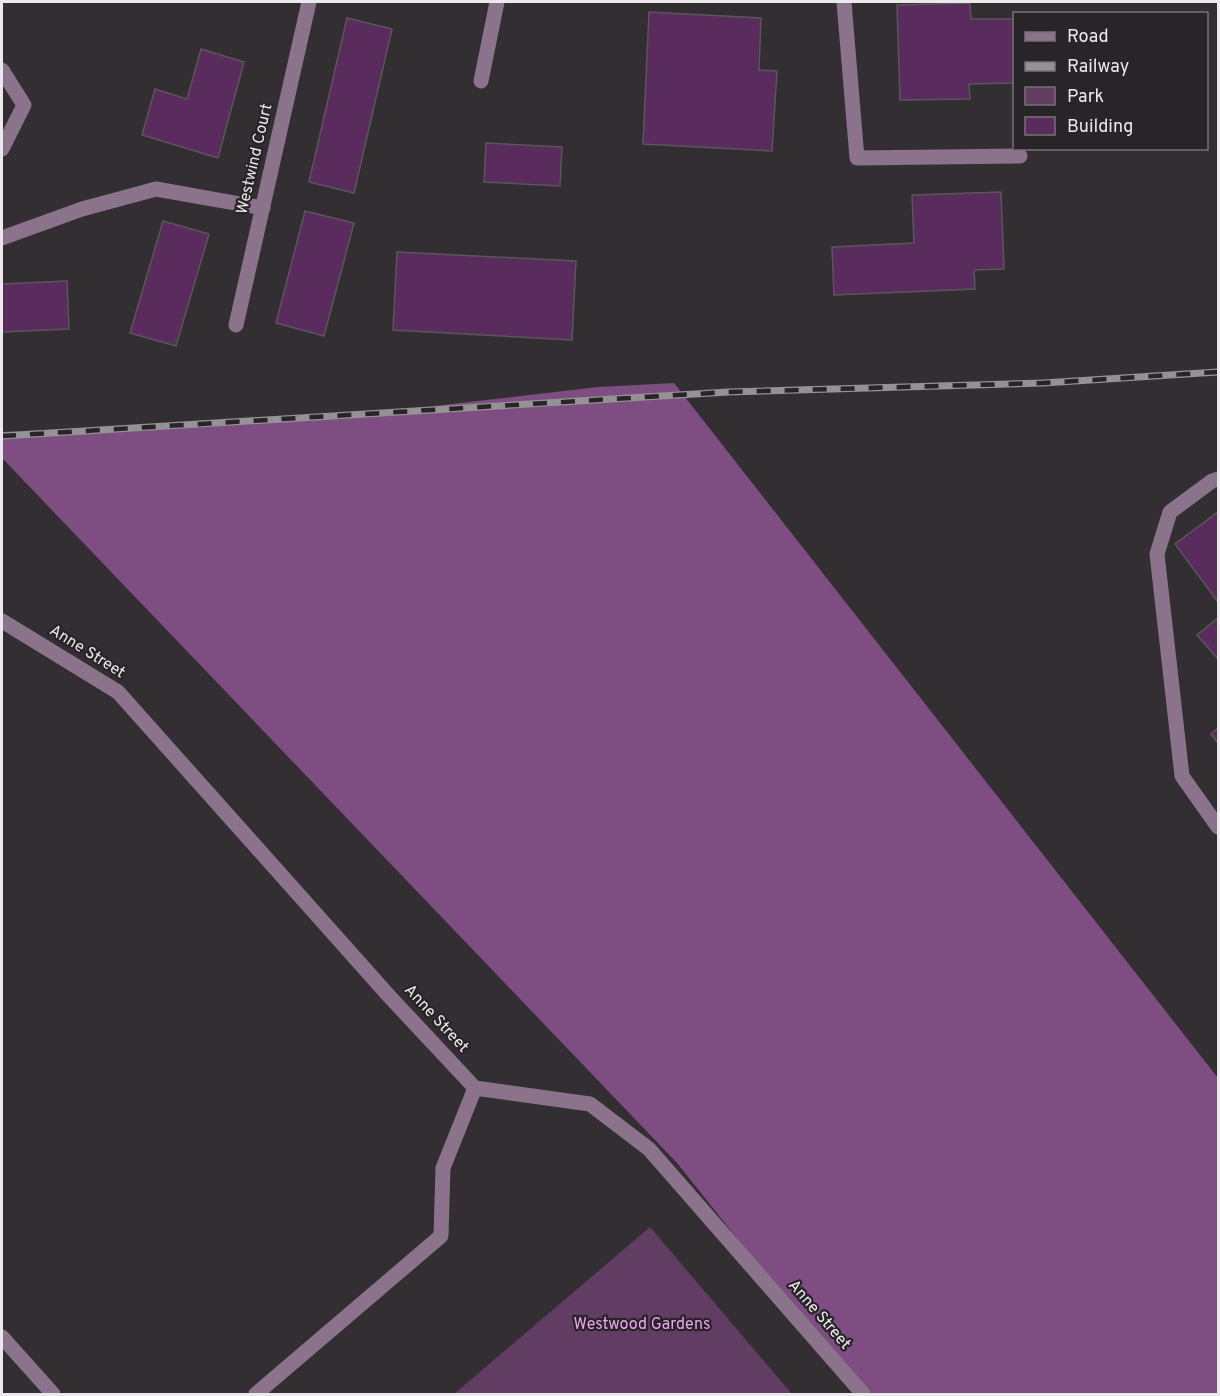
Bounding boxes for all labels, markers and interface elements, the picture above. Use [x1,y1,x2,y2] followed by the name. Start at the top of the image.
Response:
[1013,12,1208,150] legend
[1067,26,1109,49] text: Road
[1067,56,1129,79] text: Railway
[1067,86,1104,109] text: Park
[233,102,277,216] street label: Westwind Court
[1067,116,1133,139] text: Building
[45,621,129,683] street label: Anne Street
[399,981,473,1057] street label: Anne Street
[783,1276,855,1354] street label: Anne Street
[574,1315,710,1335] park label: Westwood Gardens

